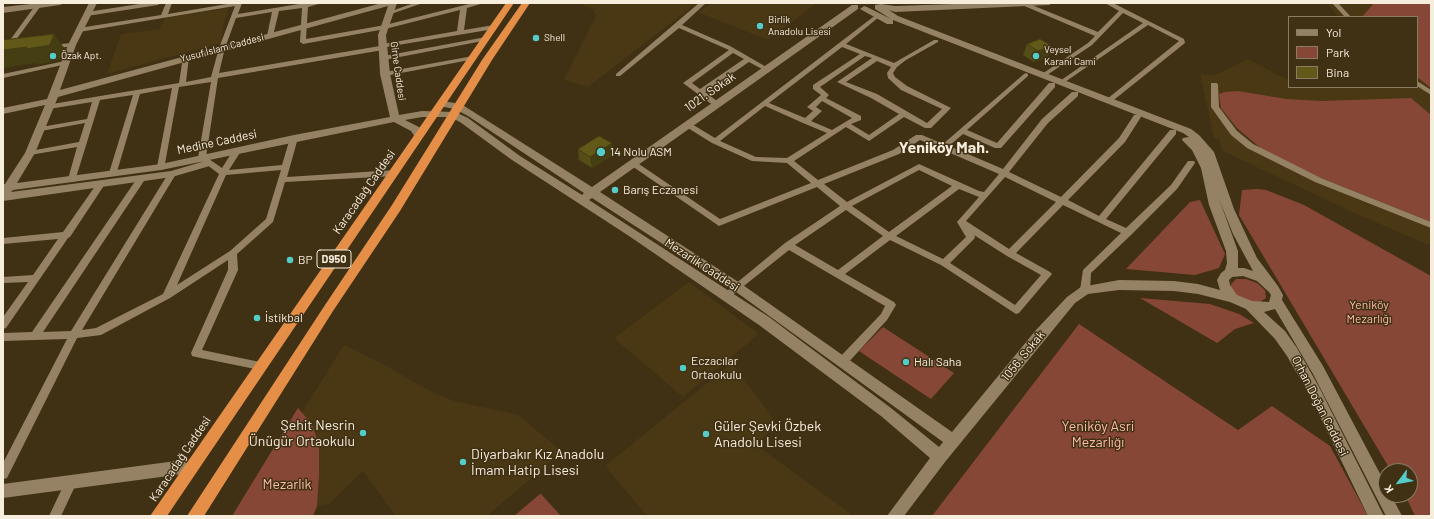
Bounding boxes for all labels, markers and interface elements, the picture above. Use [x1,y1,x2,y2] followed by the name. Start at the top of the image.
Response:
[768,14,831,38] place label: Birlik Anadolu Lisesi
[1288,16,1418,88] legend
[755,21,765,31] marker: Birlik Anadolu Lisesi
[1326,25,1341,39] text: Yol
[179,31,265,65] street label: Yusuf İslam Caddesi
[544,32,565,44] place label: Shell
[531,33,541,43] marker: Shell
[388,41,408,101] street label: Girne Caddesi
[1044,44,1096,68] place label: Veysel Karani Cami
[1326,45,1350,59] text: Park
[61,50,102,62] place label: Özak Apt.
[48,51,58,61] marker: Özak Apt.
[1031,51,1041,61] marker: Veysel Karani Cami
[1326,65,1349,79] text: Bina
[682,69,738,115] street label: 1021. Sokak
[176,127,258,157] street label: Medine Caddesi
[899,138,989,158] district label: Yeniköy Mah.
[610,145,672,159] place label: 14 Nolu ASM
[595,146,607,158] marker: 14 Nolu ASM
[330,147,398,237] street label: Karacadağ Caddesi
[623,183,698,197] place label: Barış Eczanesi
[610,185,620,195] marker: Barış Eczanesi
[662,236,742,294] street label: Mezarlık Caddesi
[317,250,351,268] road number: D950
[298,253,313,267] place label: BP
[285,255,295,265] marker: BP
[1346,298,1392,326] park label: Yeniköy Mezarlığı
[265,311,303,325] place label: İstikbal
[252,313,262,323] marker: İstikbal
[998,328,1048,384] street label: 1056. Sokak
[691,354,742,382] place label: Eczacılar Ortaokulu
[1289,354,1351,458] street label: Orhan Doğan Caddesi
[914,355,961,369] place label: Halı Saha
[901,357,911,367] marker: Halı Saha
[678,363,688,373] marker: Eczacılar Ortaokulu
[146,414,214,504] street label: Karacadağ Caddesi
[249,417,355,450] place label: Şehit Nesrin Ünügür Ortaokulu
[714,418,821,450] place label: Güler Şevki Özbek Anadolu Lisesi
[1062,418,1134,450] park label: Yeniköy Asri Mezarlığı
[358,428,368,438] marker: Şehit Nesrin Ünügür Ortaokulu
[701,429,711,439] marker: Güler Şevki Özbek Anadolu Lisesi
[471,446,604,478] place label: Diyarbakır Kız Anadolu İmam Hatip Lisesi
[458,457,468,467] marker: Diyarbakır Kız Anadolu İmam Hatip Lisesi
[1378,463,1418,503] north arrow
[262,476,312,492] park label: Mezarlık
[1381,483,1396,495] text: K

